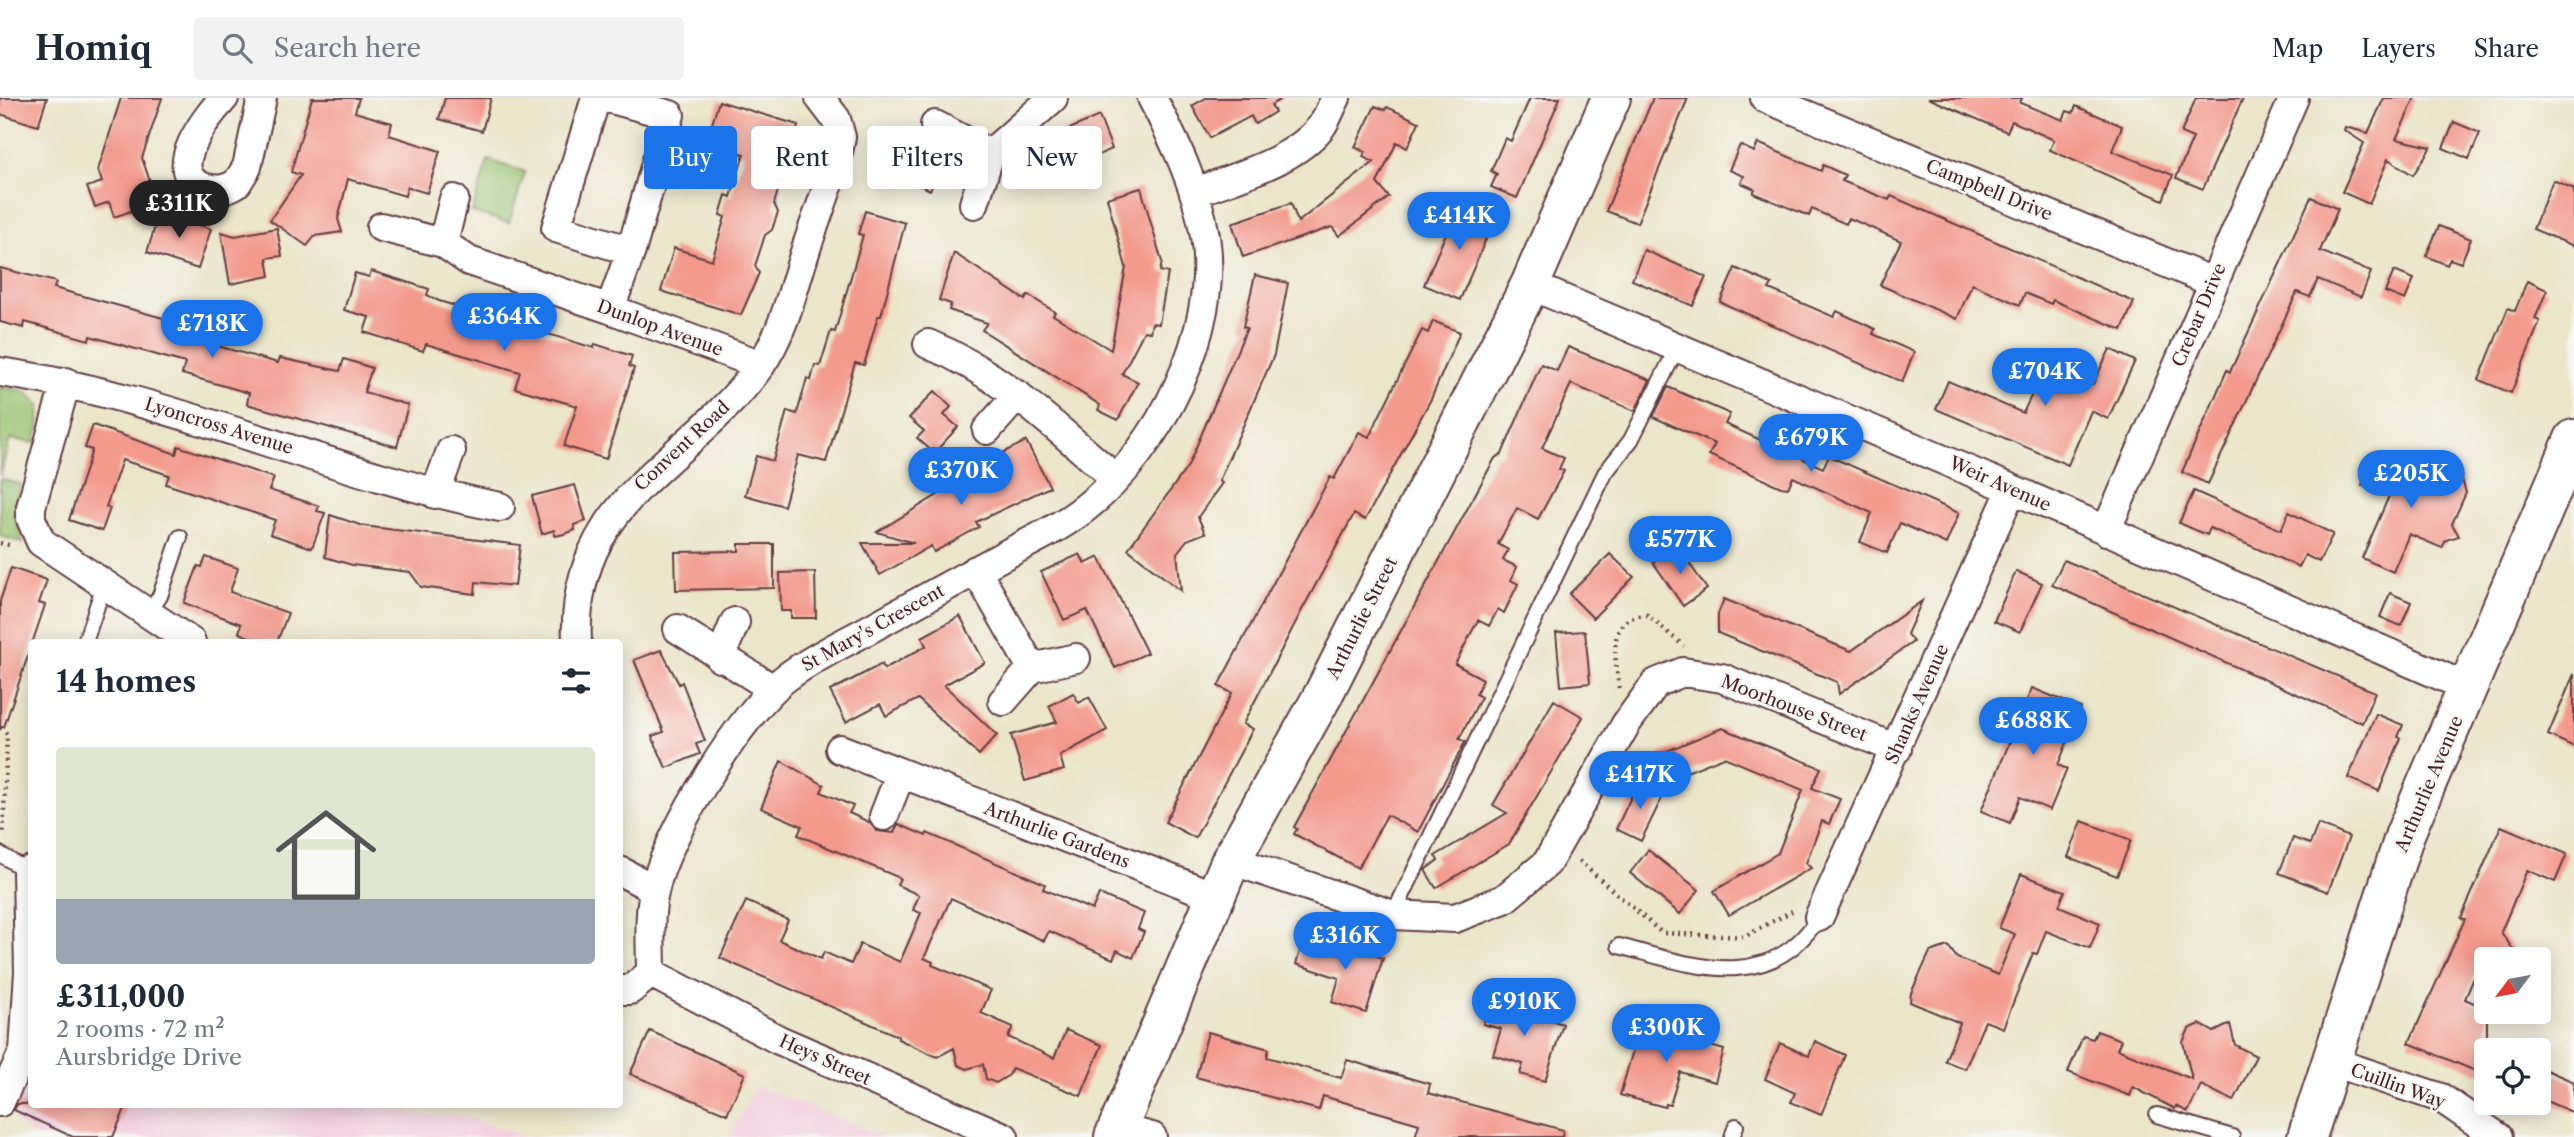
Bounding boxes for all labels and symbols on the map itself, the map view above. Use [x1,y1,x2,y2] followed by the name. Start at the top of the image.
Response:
[1923,155,2055,225] street label: Campbell Drive
[130,180,228,240] pin: £311K
[1410,192,1508,252] pin: £414K
[2167,260,2231,370] street label: Crebar Drive
[455,294,553,353] pin: £364K
[594,295,726,361] street label: Dunlop Avenue
[163,300,261,360] pin: £718K
[1996,348,2094,408] pin: £704K
[142,393,296,459] street label: Lyoncross Avenue
[630,396,734,496] street label: Convent Road
[1762,414,1860,474] pin: £679K
[912,448,1010,507] pin: £370K
[2362,450,2460,510] pin: £205K
[1945,451,2054,516] street label: Weir Avenue
[1631,517,1729,576] pin: £577K
[1321,553,1402,684] street label: Arthurlie Street
[798,579,949,676] street label: St Mary's Crescent
[1881,641,1953,767] street label: Shanks Avenue
[1718,670,1871,746] street label: Moorhouse Street
[1984,698,2082,757] pin: £688K
[2390,712,2468,856] street label: Arthurlie Avenue
[1591,752,1689,811] pin: £417K
[980,797,1133,873] street label: Arthurlie Gardens
[1296,912,1394,972] pin: £316K
[2474,947,2552,1024] north arrow
[1475,978,1573,1038] pin: £910K
[1617,1004,1715,1064] pin: £300K
[776,1030,875,1090] street label: Heys Street
[2348,1059,2449,1114] street label: Cuillin Way

